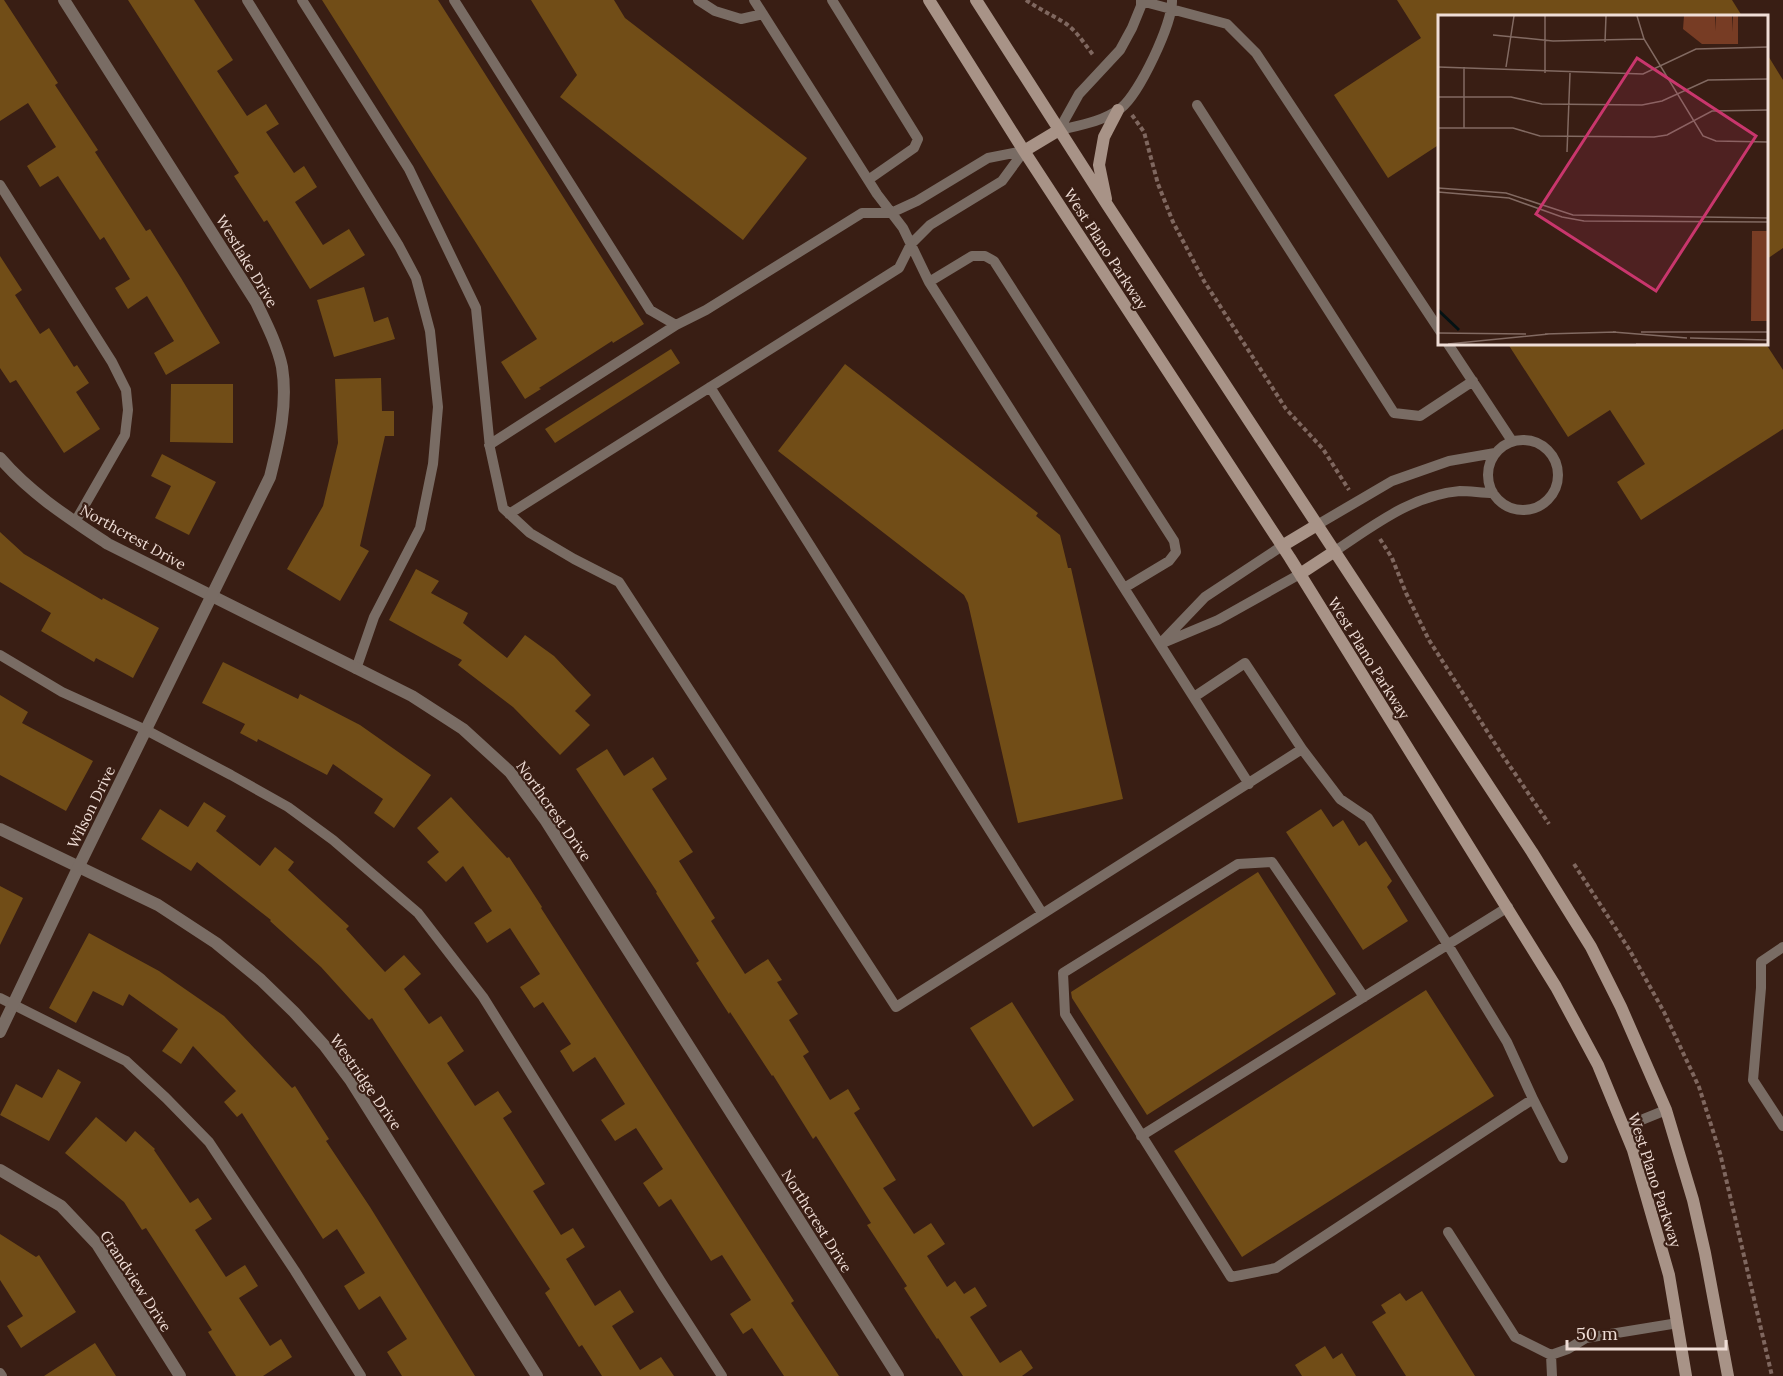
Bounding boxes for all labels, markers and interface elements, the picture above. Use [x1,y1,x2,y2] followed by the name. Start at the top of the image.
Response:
[1438,15,1768,345] inset map
[1060,185,1152,313] street label: West Plano Parkway
[212,211,282,311] street label: Westlake Drive
[77,500,189,574] street label: Northcrest Drive
[1324,593,1414,723] street label: West Plano Parkway
[512,757,596,865] street label: Northcrest Drive
[63,763,119,851] street label: Wilson Drive
[326,1030,406,1134] street label: Westridge Drive
[1624,1110,1686,1250] street label: West Plano Parkway
[778,1166,856,1276] street label: Northcrest Drive
[96,1227,176,1335] street label: Grandview Drive
[1567,1313,1726,1351] scale bar
[1576,1322,1618,1345] text: 50 m

